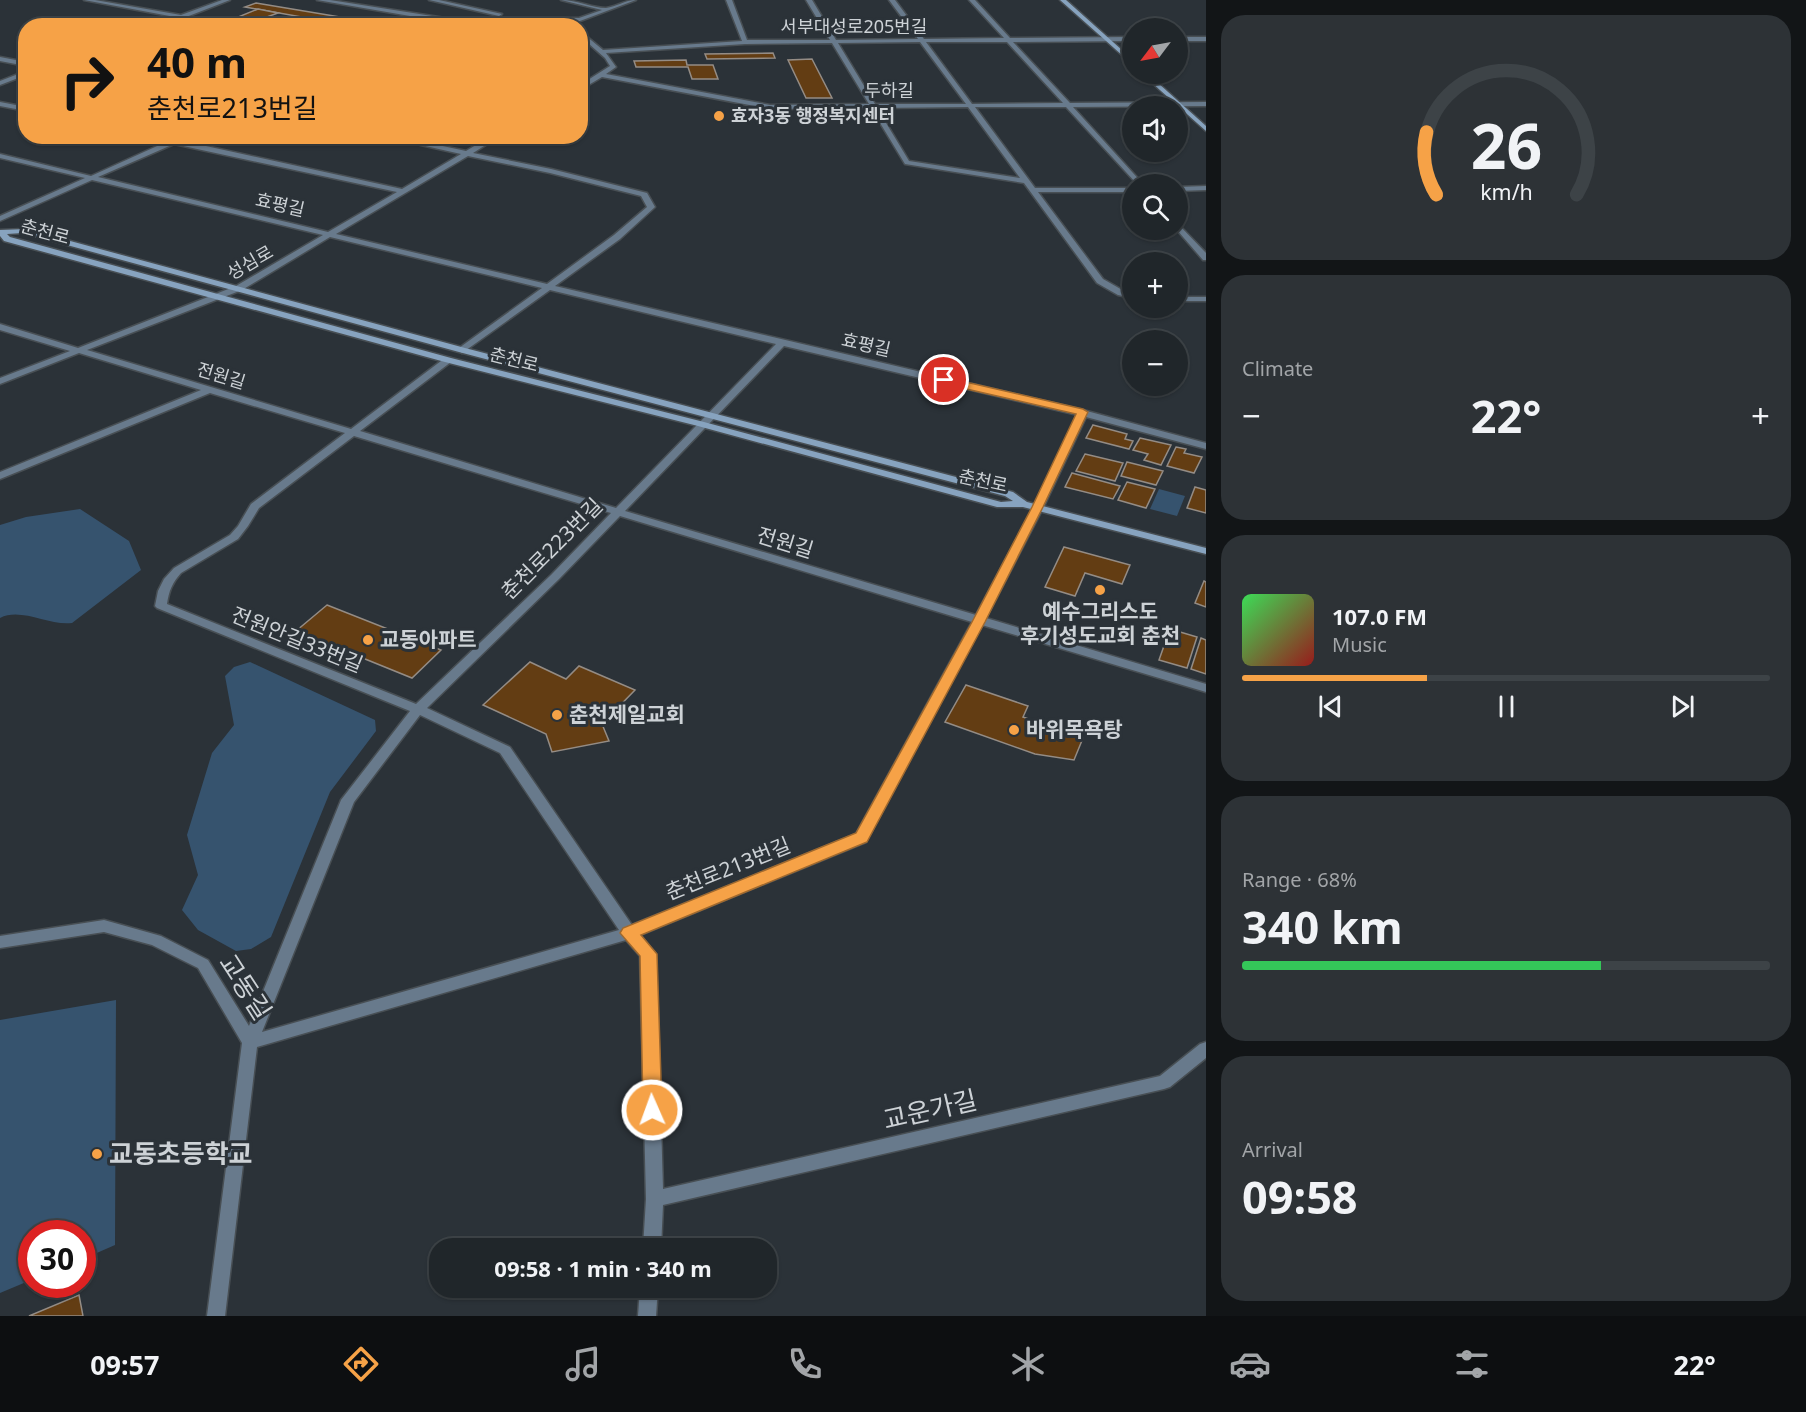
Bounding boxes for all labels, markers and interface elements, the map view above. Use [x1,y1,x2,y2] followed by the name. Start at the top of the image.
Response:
[781,14,927,38] street label: 서부대성로205번길
[1122,18,1188,84] north arrow
[1122,18,1188,396] map controls
[147,33,247,90] text: 40 m
[48,42,126,120] icon: right
[864,78,914,102] street label: 두하길
[147,89,318,126] text: 춘천로213번길
[1122,96,1188,162] button: sound
[1470,102,1542,187] text: 26
[731,103,895,127] place label: 효자3동 행정복지센터
[712,109,726,123] marker: 효자3동 행정복지센터
[1122,174,1188,240] button: search
[1480,177,1532,206] text: km/h
[253,187,307,221] street label: 효평길
[18,213,72,249] street label: 춘천로
[222,239,277,285] street label: 성심로
[1122,252,1188,318] button: +
[839,327,893,361] street label: 효평길
[1122,330,1188,396] button: −
[487,341,541,377] street label: 춘천로
[918,354,969,405] pin
[1242,355,1313,382] text: Climate
[194,356,249,394] street label: 전원길
[927,363,960,396] icon: arrive
[1471,385,1541,446] text: 22°
[1242,393,1261,438] text: −
[1751,393,1770,438] text: +
[956,463,1010,497] street label: 춘천로
[494,491,608,605] street label: 춘천로223번길
[753,520,817,564] street label: 전원길
[1093,583,1107,597] marker: 예수그리스도 후기성도교회 춘천
[1020,597,1180,649] place label: 예수그리스도 후기성도교회 춘천
[227,600,368,678] street label: 전원안길33번길
[1332,601,1427,631] text: 107.0 FM
[380,625,477,653] place label: 교동아파트
[1332,631,1387,658] text: Music
[361,633,375,647] marker: 교동아파트
[1314,690,1347,723] icon: previous
[1490,690,1523,723] icon: pause
[1666,690,1699,723] icon: next
[569,700,685,728] place label: 춘천제일교회
[550,708,564,722] marker: 춘천제일교회
[1026,715,1123,743] place label: 바위목욕탕
[1007,723,1021,737] marker: 바위목욕탕
[661,830,794,906] street label: 춘천로213번길
[1242,866,1357,893] text: Range · 68%
[1242,896,1403,957] text: 340 km
[211,947,280,1026] street label: 교동길
[620,1078,684,1142] position arrow
[879,1081,980,1137] street label: 교운가길
[109,1135,253,1171] place label: 교동초등학교
[1242,1136,1303,1163] text: Arrival
[90,1147,104,1161] marker: 교동초등학교
[1242,1166,1358,1227] text: 09:58
[18,1220,96,1298] speed limit sign: 30
[494,1253,712,1283] text: 09:58 · 1 min · 340 m
[340,1343,382,1385] icon: directions
[562,1343,604,1385] icon: music
[784,1343,826,1385] icon: phone
[1007,1343,1049,1385] icon: climate
[1229,1343,1271,1385] icon: car
[1451,1343,1493,1385] icon: filters
[90,1346,160,1383] text: 09:57
[1673,1346,1716,1383] text: 22°

